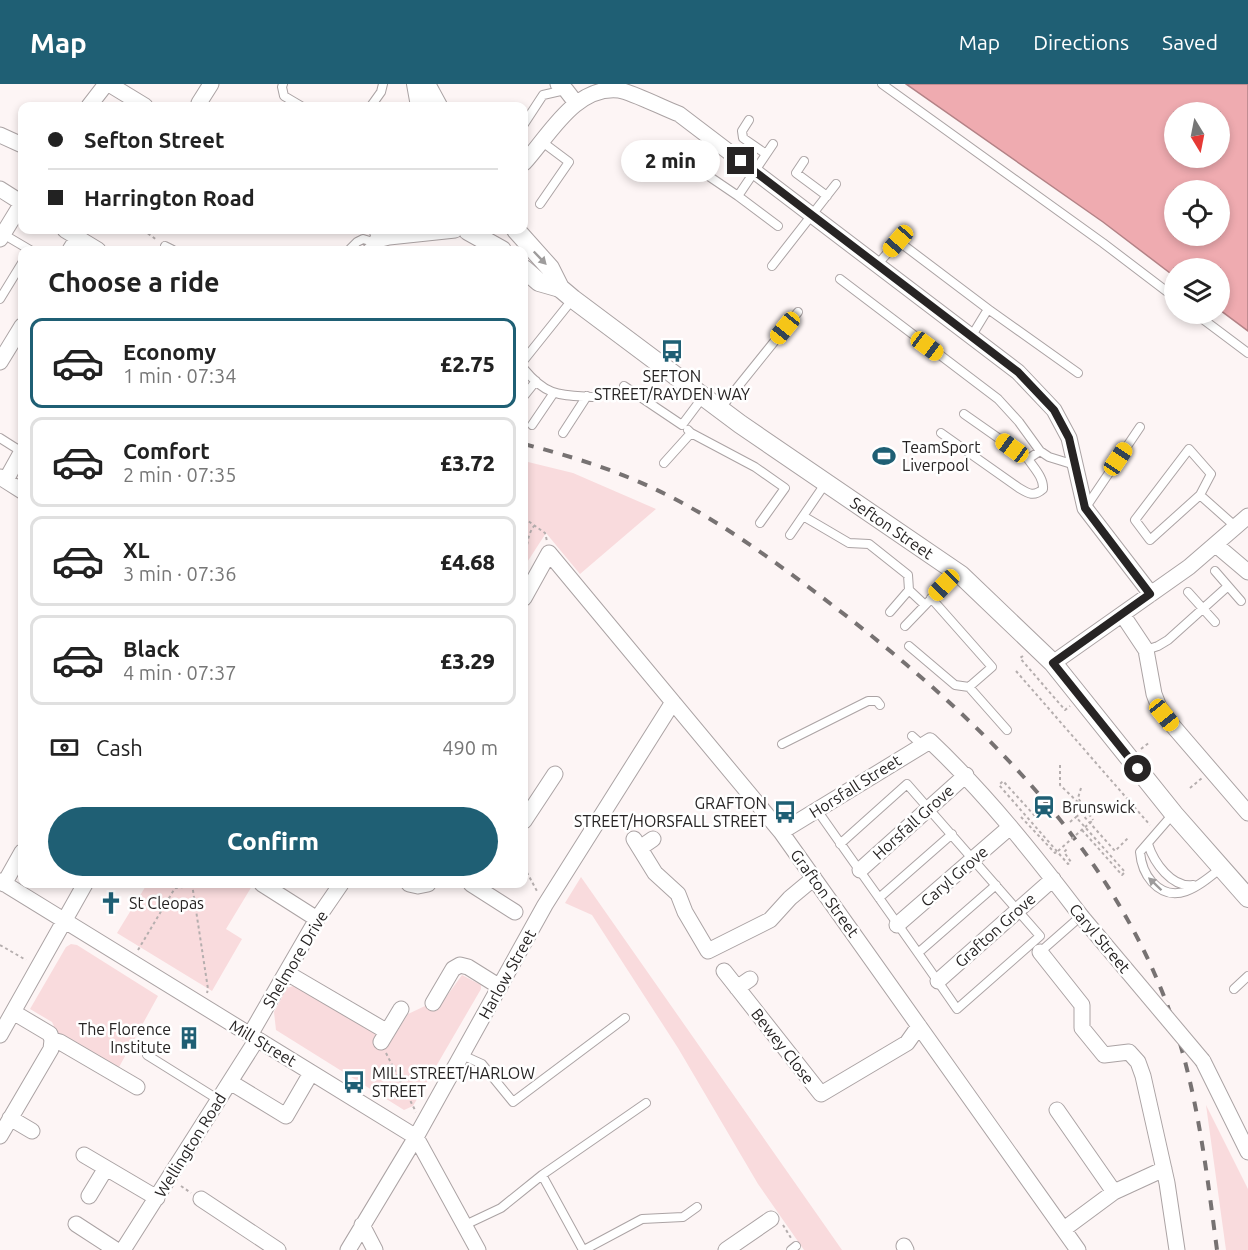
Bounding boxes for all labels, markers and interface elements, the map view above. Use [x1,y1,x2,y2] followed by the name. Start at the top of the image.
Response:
[30,27,87,58] text: Map
[959,30,1000,54] text: Map
[1033,30,1129,54] text: Directions
[1162,30,1218,54] text: Saved
[1164,102,1230,168] north arrow
[1164,102,1230,324] map controls
[84,127,224,152] text: Sefton Street
[621,140,720,182] callout: 2 min
[727,147,754,174] route end
[645,149,696,172] text: 2 min
[1164,180,1230,246] button: locate
[84,185,255,210] text: Harrington Road
[879,222,917,260] car
[533,250,547,264] one-way arrow
[1164,258,1230,324] button: layers
[48,267,220,297] text: Choose a ride
[767,308,803,348] car
[907,328,947,364] car
[51,336,105,390] icon: car
[659,338,685,364] bus stop icon: SEFTON STREET/RAYDEN WAY
[123,339,216,364] text: Economy
[440,351,495,376] text: £2.75
[123,364,237,387] text: 1 min · 07:34
[594,367,751,403] place label: SEFTON STREET/RAYDEN WAY
[992,430,1032,466] car
[51,435,105,489] icon: car
[123,438,210,463] text: Comfort
[902,438,981,474] place label: TeamSport Liverpool
[1100,439,1136,479] car
[871,443,897,469] sports icon: TeamSport Liverpool
[440,450,495,475] text: £3.72
[123,463,237,486] text: 2 min · 07:35
[847,493,937,563] street label: Sefton Street
[51,534,105,588] icon: car
[123,537,150,562] text: XL
[440,549,495,574] text: £4.68
[123,562,237,585] text: 3 min · 07:36
[925,566,963,604] car
[51,633,105,687] icon: car
[123,636,180,661] text: Black
[440,648,495,673] text: £3.29
[123,661,237,684] text: 4 min · 07:37
[1146,695,1182,735] car
[48,731,81,764] icon: cash
[96,735,143,760] text: Cash
[442,736,498,759] text: 490 m
[806,750,905,821] street label: Horsfall Street
[1124,755,1151,782] route start
[869,781,957,863] street label: Horsfall Grove
[574,794,767,830] place label: GRAFTON STREET/HORSFALL STREET
[1031,794,1057,820] station icon: Brunswick
[1062,798,1135,816] place label: Brunswick
[772,799,798,825] bus stop icon: GRAFTON STREET/HORSFALL STREET
[48,807,498,876] button: Confirm
[917,842,991,910] street label: Caryl Grove
[787,846,863,941] street label: Grafton Street
[1148,877,1162,891] one-way arrow
[951,889,1039,971] street label: Grafton Grove
[98,890,124,916] church icon: St Cleopas
[129,894,204,912] place label: St Cleopas
[1066,900,1135,977] street label: Caryl Street
[259,907,331,1011] street label: Shelmore Drive
[475,925,539,1022] street label: Harlow Street
[748,1005,818,1087] street label: Bewey Close
[226,1016,300,1070] street label: Mill Street
[78,1020,171,1056] place label: The Florence Institute
[176,1025,202,1051] building icon: The Florence Institute
[372,1064,535,1100] place label: MILL STREET/HARLOW STREET
[341,1069,367,1095] bus stop icon: MILL STREET/HARLOW STREET
[151,1090,229,1200] street label: Wellington Road

